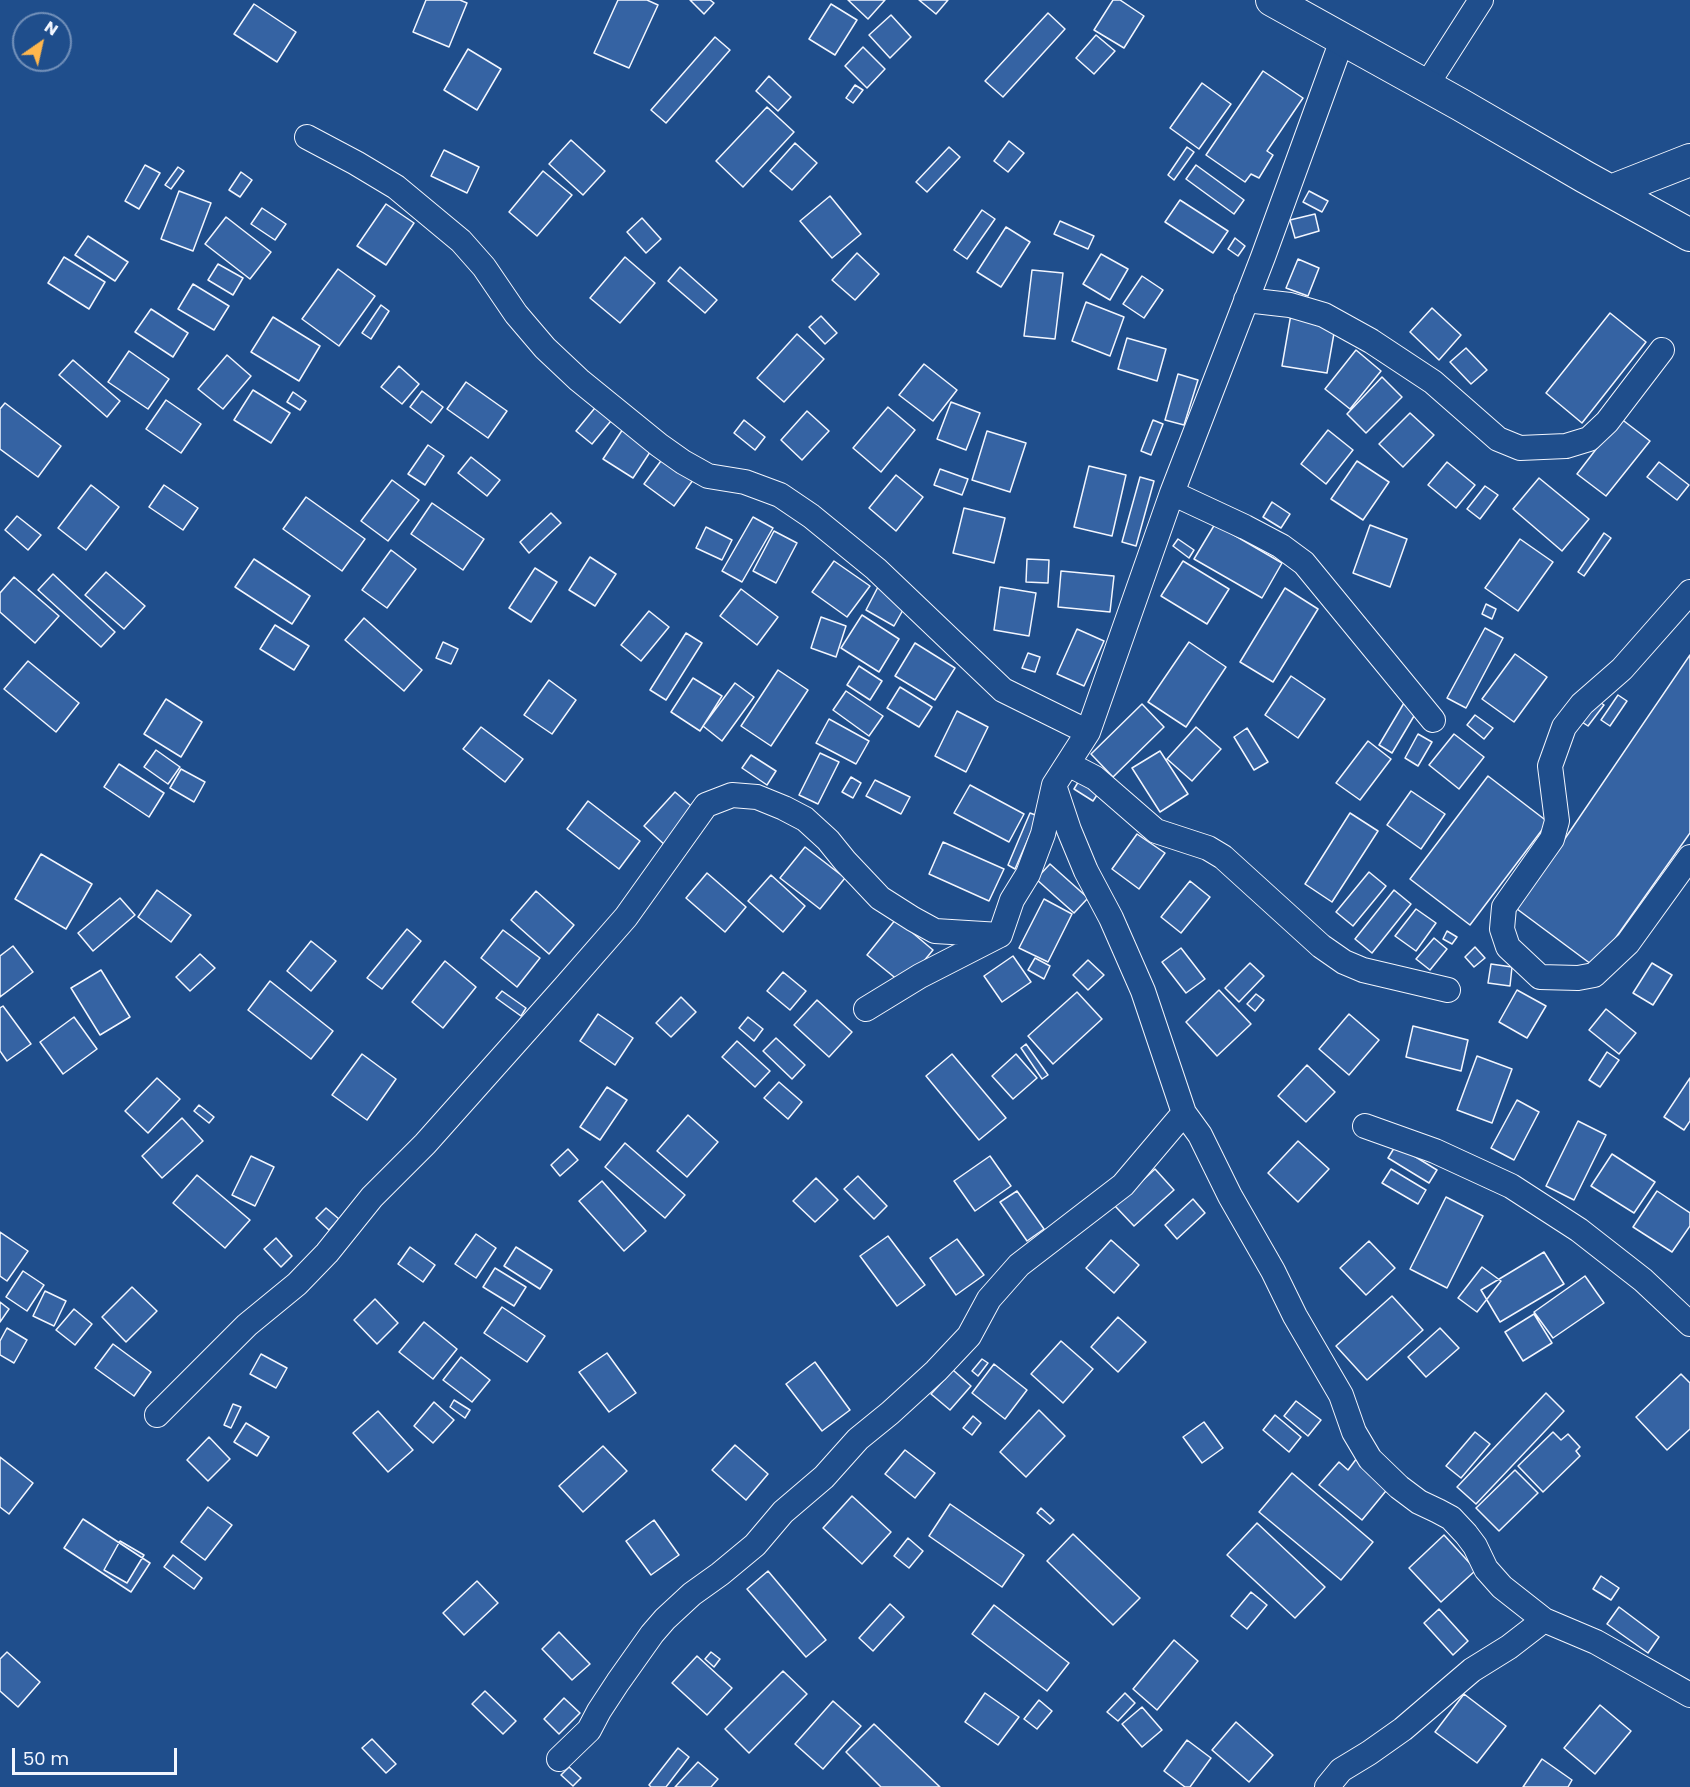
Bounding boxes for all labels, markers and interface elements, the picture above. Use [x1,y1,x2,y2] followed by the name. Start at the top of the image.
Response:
[12,12,72,72] north arrow
[40,15,63,41] text: N
[15,1736,180,1774] scale bar
[23,1746,69,1771] text: 50 m

